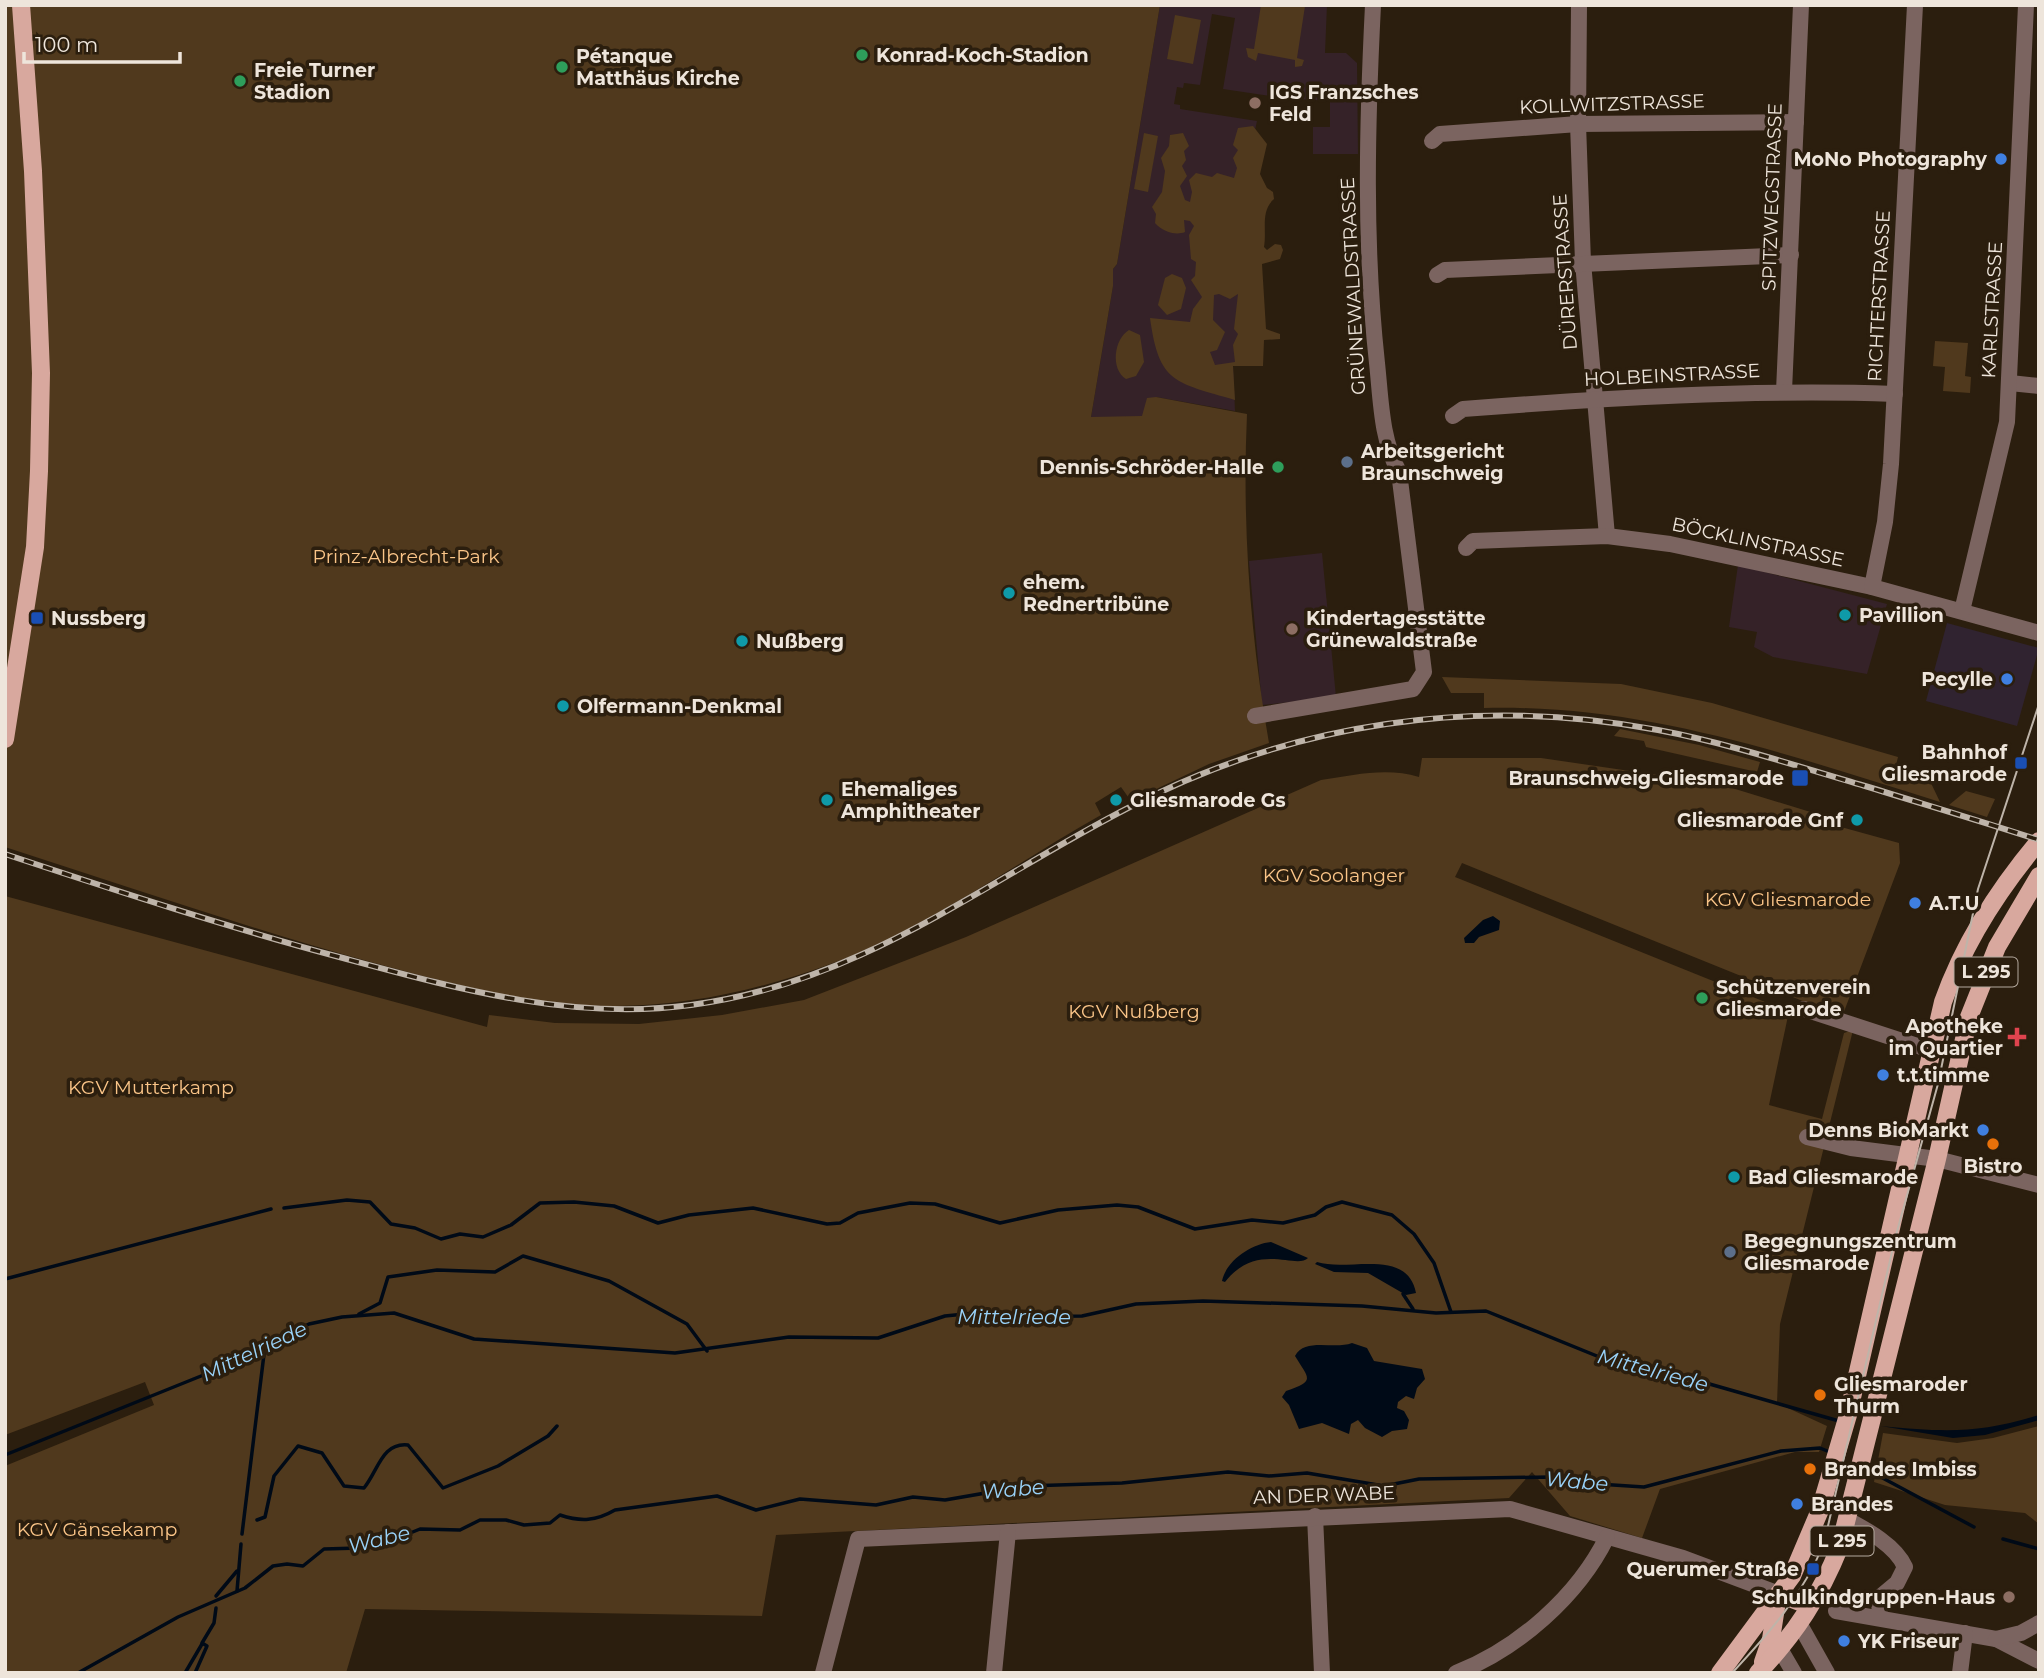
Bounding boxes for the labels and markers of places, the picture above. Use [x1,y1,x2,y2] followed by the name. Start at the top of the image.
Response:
[876,44,1089,67] place label: Konrad-Koch-Stadion
[576,45,740,90] place label: Pétanque Matthäus Kirche
[854,47,870,63] marker: Konrad-Koch-Stadion
[254,59,375,104] place label: Freie Turner Stadion
[554,59,570,75] marker: Pétanque Matthäus Kirche
[232,73,248,89] marker: Freie Turner Stadion
[1269,81,1418,126] place label: IGS Franzsches Feld
[1247,95,1263,111] marker: IGS Franzsches Feld
[1793,148,1988,171] place label: MoNo Photography
[1993,151,2009,167] marker: MoNo Photography
[1360,440,1505,485] place label: Arbeitsgericht Braunschweig
[1339,454,1355,470] marker: Arbeitsgericht Braunschweig
[1039,456,1264,479] place label: Dennis-Schröder-Halle
[1270,459,1286,475] marker: Dennis-Schröder-Halle
[1023,571,1169,616] place label: ehem. Rednertribüne
[1001,585,1017,601] marker: ehem. Rednertribüne
[1859,604,1944,627] place label: Pavillion
[51,607,146,630] place label: Nussberg
[1306,607,1485,652] place label: Kindertagesstätte Grünewaldstraße
[1837,607,1853,623] marker: Pavillion
[29,610,45,626] marker: Nussberg
[1284,621,1300,637] marker: Kindertagesstätte Grünewaldstraße
[756,630,844,653] place label: Nußberg
[734,633,750,649] marker: Nußberg
[1921,668,1993,691] place label: Pecylle
[1999,671,2015,687] marker: Pecylle
[577,695,782,718] place label: Olfermann-Denkmal
[555,698,571,714] marker: Olfermann-Denkmal
[1882,741,2008,786] place label: Bahnhof Gliesmarode
[2013,755,2029,771] marker: Bahnhof Gliesmarode
[1509,767,1784,790] place label: Braunschweig-Gliesmarode
[1790,768,1810,788] marker: Braunschweig-Gliesmarode
[840,778,980,823] place label: Ehemaliges Amphitheater
[1130,789,1286,812] place label: Gliesmarode Gs
[819,792,835,808] marker: Ehemaliges Amphitheater
[1108,792,1124,808] marker: Gliesmarode Gs
[1677,809,1844,832] place label: Gliesmarode Gnf
[1849,812,1865,828] marker: Gliesmarode Gnf
[1928,892,1979,915] place label: A.T.U
[1907,895,1923,911] marker: A.T.U
[1716,976,1871,1021] place label: Schützenverein Gliesmarode
[1694,990,1710,1006] marker: Schützenverein Gliesmarode
[1889,1015,2003,1060] place label: Apotheke im Quartier
[2009,1029,2025,1045] marker: Apotheke im Quartier
[1897,1064,1990,1087] place label: t.t.timme
[1875,1067,1891,1083] marker: t.t.timme
[1808,1119,1969,1142] place label: Denns BioMarkt
[1975,1122,1991,1138] marker: Denns BioMarkt
[1985,1136,2001,1152] marker: Bistro
[1963,1155,2023,1178] place label: Bistro
[1748,1166,1918,1189] place label: Bad Gliesmarode
[1726,1169,1742,1185] marker: Bad Gliesmarode
[1744,1230,1957,1275] place label: Begegnungszentrum Gliesmarode
[1722,1244,1738,1260] marker: Begegnungszentrum Gliesmarode
[1834,1373,1968,1418] place label: Gliesmaroder Thurm
[1812,1387,1828,1403] marker: Gliesmaroder Thurm
[1824,1458,1977,1481] place label: Brandes Imbiss
[1802,1461,1818,1477] marker: Brandes Imbiss
[1811,1493,1893,1516] place label: Brandes
[1789,1496,1805,1512] marker: Brandes
[1626,1558,1799,1581] place label: Querumer Straße
[1805,1561,1821,1577] marker: Querumer Straße
[1752,1586,1995,1609] place label: Schulkindgruppen-Haus
[2001,1589,2017,1605] marker: Schulkindgruppen-Haus
[1857,1630,1959,1653] place label: YK Friseur
[1836,1633,1852,1649] marker: YK Friseur

